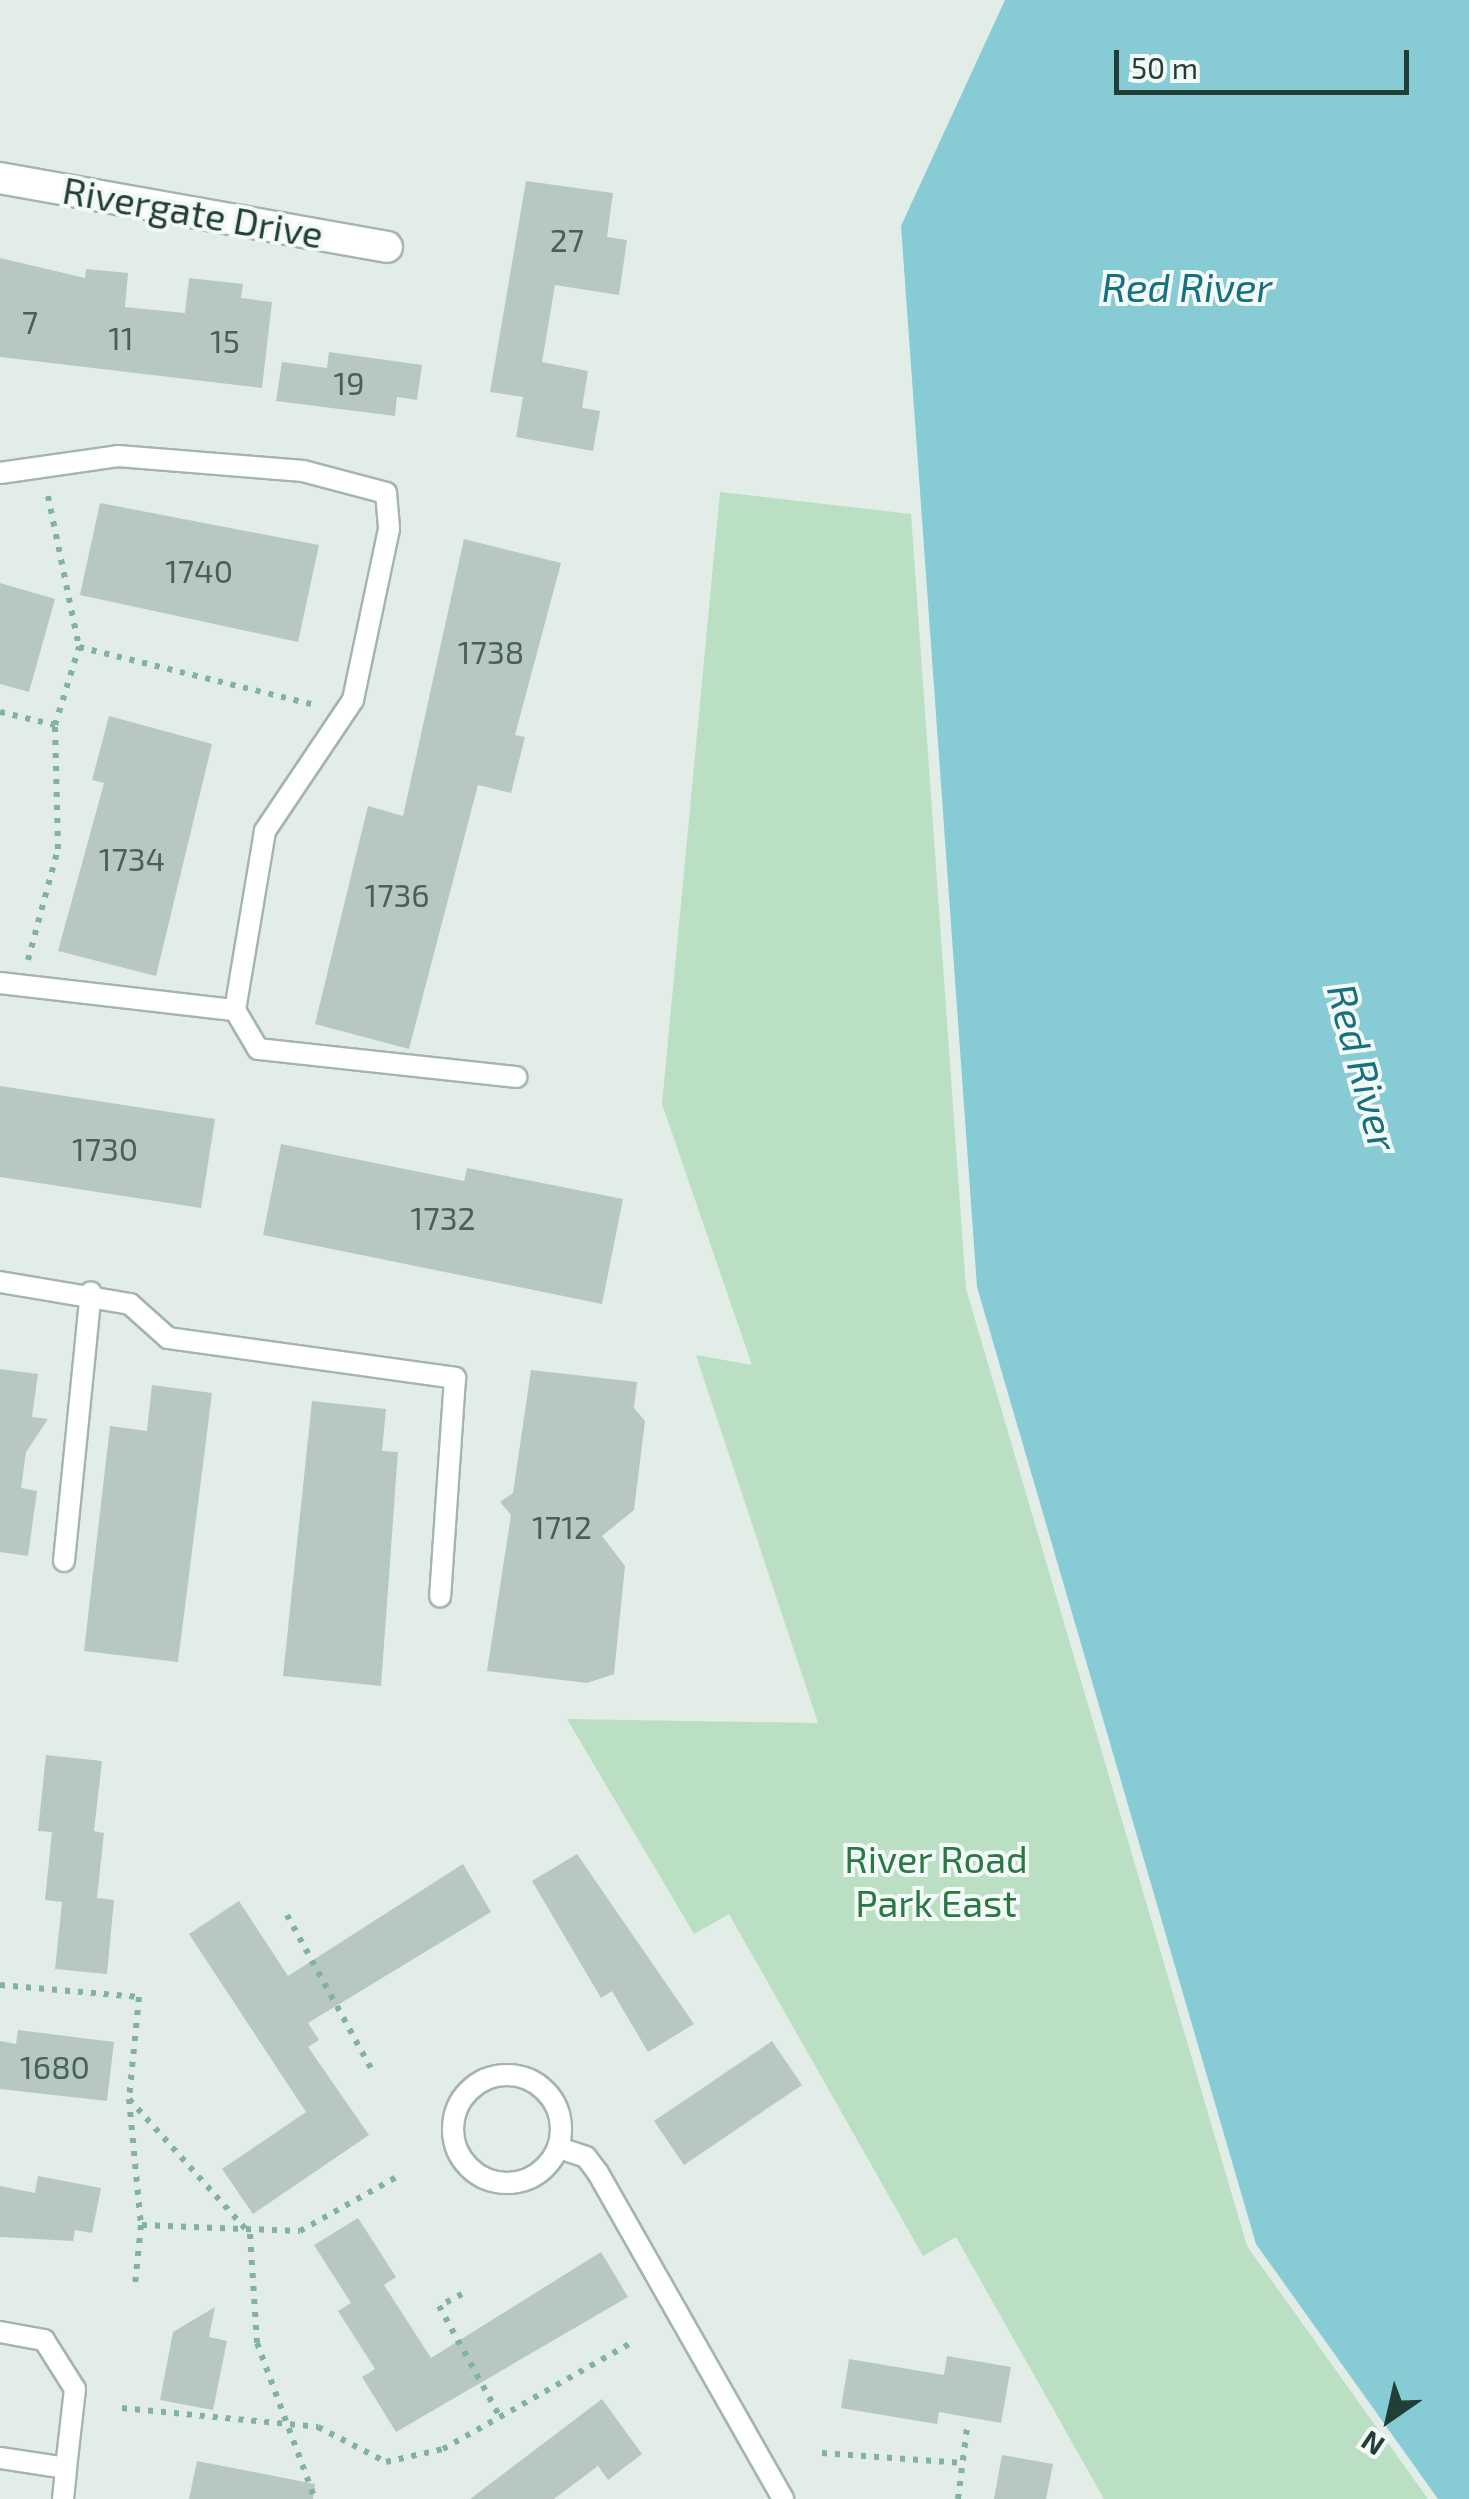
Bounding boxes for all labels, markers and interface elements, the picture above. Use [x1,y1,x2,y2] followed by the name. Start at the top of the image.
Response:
[1119,30,1414,92] scale bar
[1131,49,1198,85] text: 50 m
[59,167,327,257] street label: Rivergate Drive
[550,220,584,258] house number: 27
[1102,262,1272,310] water label: Red River
[22,302,38,340] house number: 7
[108,318,134,356] house number: 11
[210,321,240,359] house number: 15
[333,363,365,401] house number: 19
[165,551,233,589] house number: 1740
[458,632,524,670] house number: 1738
[99,839,165,877] house number: 1734
[364,875,430,913] house number: 1736
[1319,978,1409,1156] water label: Red River
[72,1129,138,1167] house number: 1730
[411,1198,475,1236] house number: 1732
[532,1507,592,1545] house number: 1712
[844,1836,1028,1926] park label: River Road Park East
[20,2047,90,2085] house number: 1680
[1339,2369,1439,2469] north arrow
[1354,2424,1390,2464] text: N

